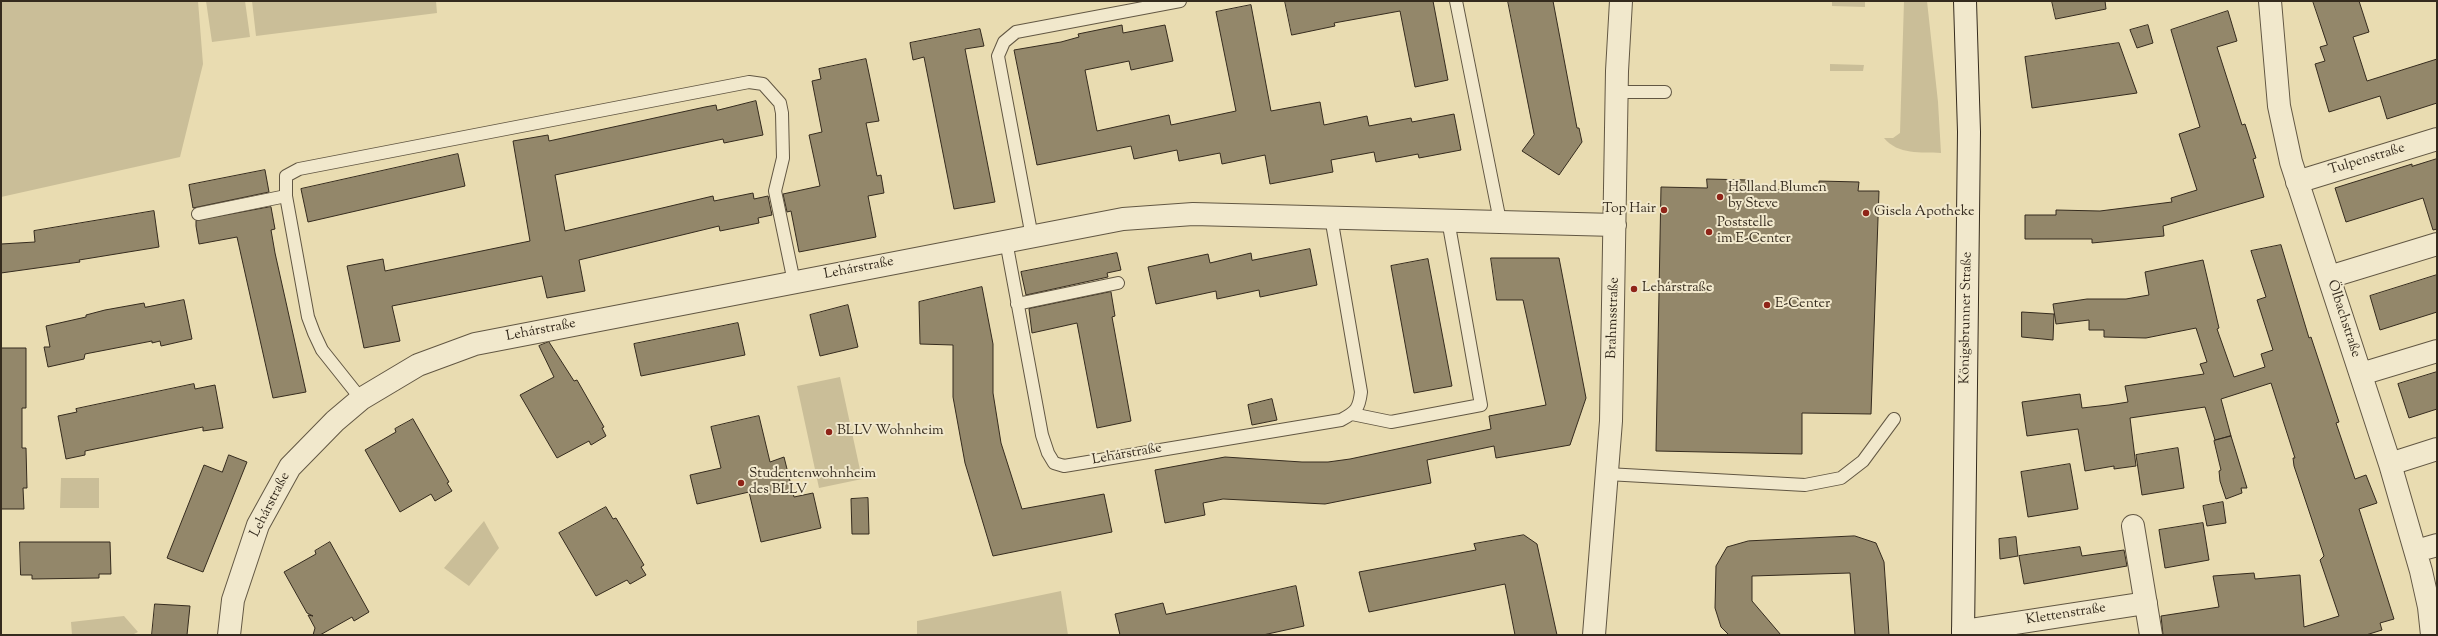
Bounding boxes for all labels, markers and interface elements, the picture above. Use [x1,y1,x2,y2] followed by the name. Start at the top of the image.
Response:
[2327,140,2407,180] street label: Tulpenstraße
[1728,181,1827,214] place label: Holland Blumen by Steve
[1715,192,1725,202] marker: Holland Blumen by Steve
[1602,202,1656,218] place label: Top Hair
[1659,205,1669,215] marker: Top Hair
[1874,205,1975,221] place label: Gisela Apotheke
[1861,208,1871,218] marker: Gisela Apotheke
[1717,216,1791,248] place label: Poststelle im E-Center
[1704,227,1714,237] marker: Poststelle im E-Center
[1957,252,1977,384] street label: Königsbrunner Straße
[823,254,895,284] street label: Lehárstraße
[1604,277,1624,359] street label: Brahmsstraße
[2323,278,2363,360] street label: Ölbachstraße
[1642,281,1713,297] place label: Lehárstraße
[1629,284,1639,294] marker: Lehárstraße
[1775,297,1830,313] place label: E-Center
[1762,300,1772,310] marker: E-Center
[505,316,577,346] street label: Lehárstraße
[837,424,944,440] place label: BLLV Wohnheim
[824,427,834,437] marker: BLLV Wohnheim
[1091,441,1163,469] street label: Lehárstraße
[749,467,876,500] place label: Studentenwohnheim des BLLV
[248,470,294,540] street label: Lehárstraße
[736,478,746,488] marker: Studentenwohnheim des BLLV
[2025,600,2107,630] street label: Klettenstraße

